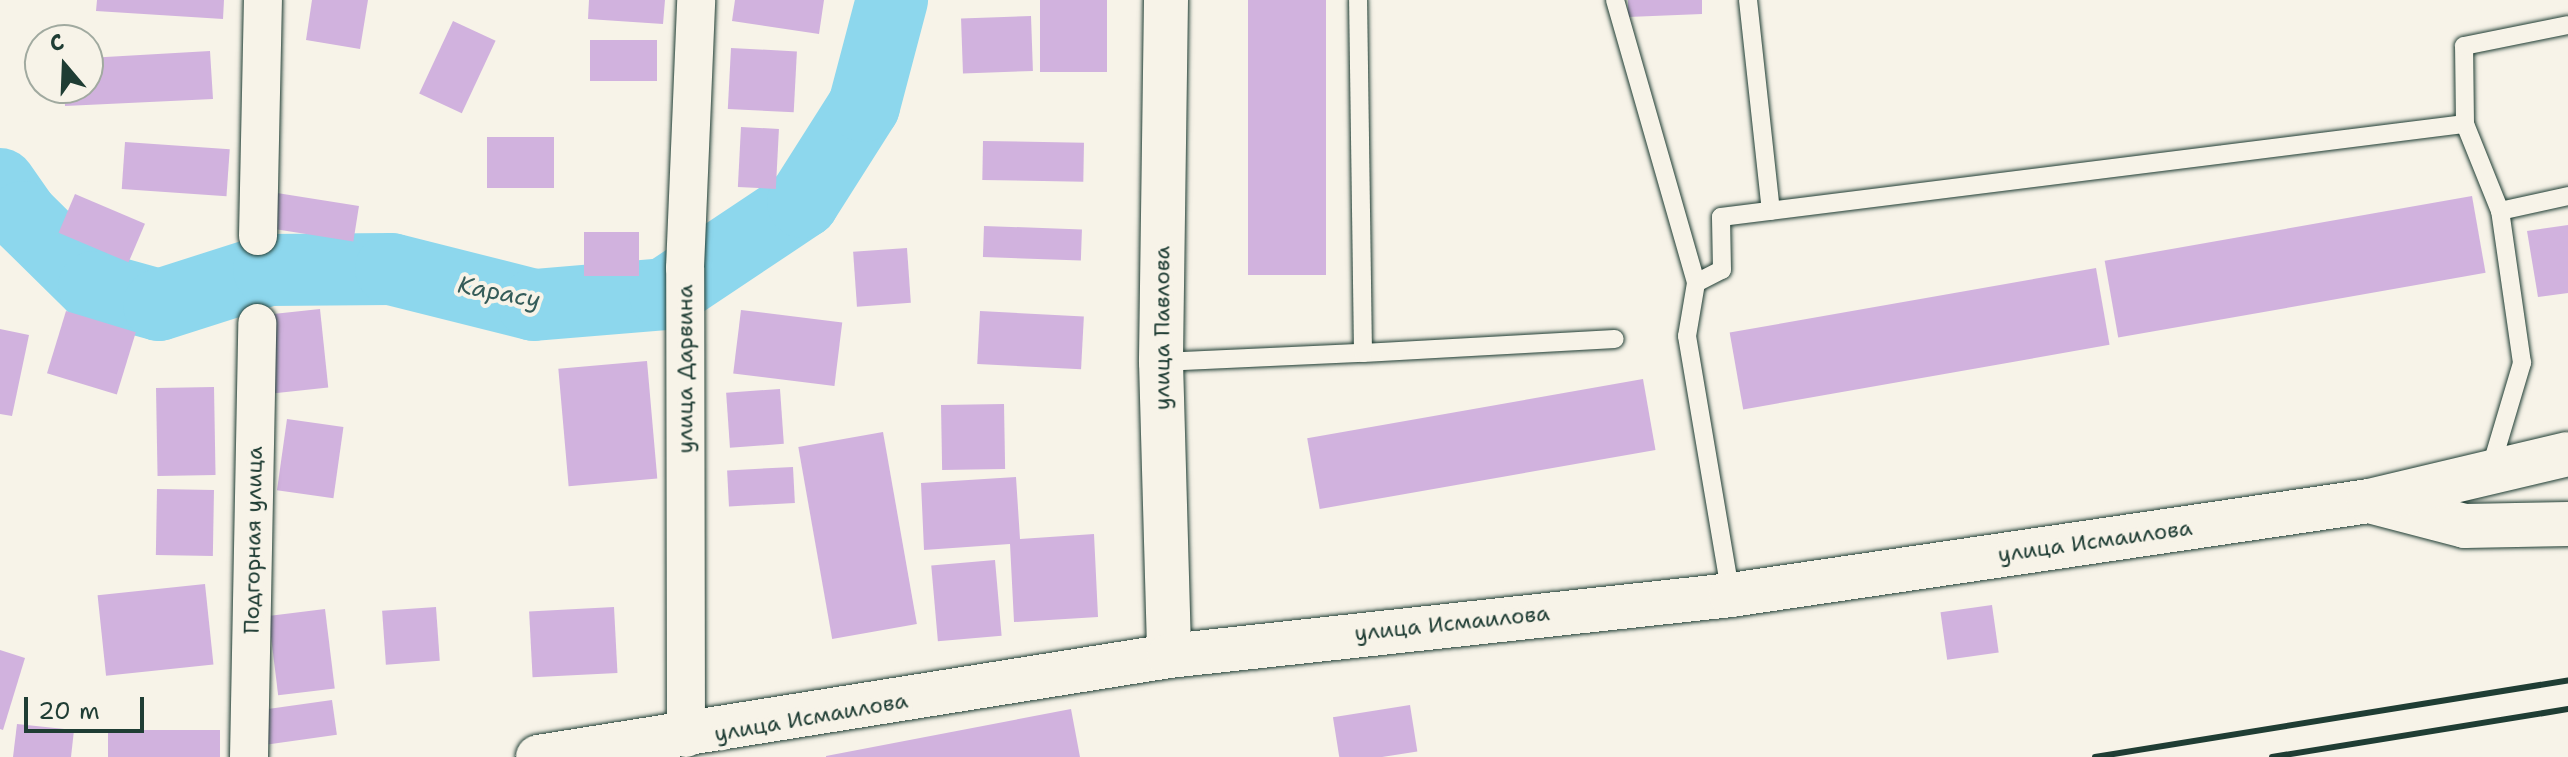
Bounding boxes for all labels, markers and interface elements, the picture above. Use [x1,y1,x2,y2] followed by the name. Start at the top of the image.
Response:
[24,24,104,104] north arrow
[46,27,68,59] text: С
[1149,246,1175,410] street label: улица Павлова
[455,271,543,315] water label: Карасу
[672,285,698,453] street label: улица Дарвина
[238,446,268,634] street label: Подгорная улица
[1996,514,2194,568] street label: улица Исмаилова
[1353,600,1551,646] street label: улица Исмаилова
[28,681,148,731] scale bar
[712,687,910,747] street label: улица Исмаилова
[38,695,100,727] text: 20 m

